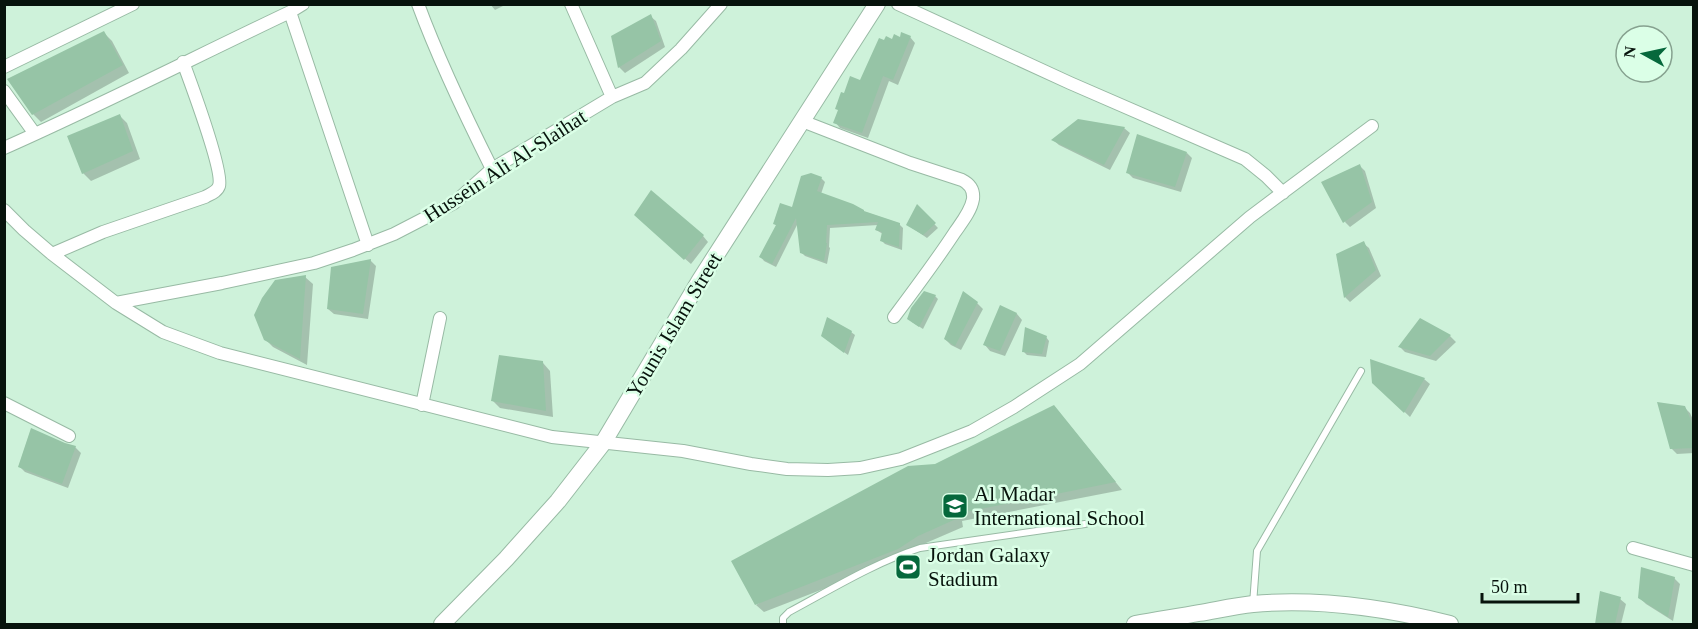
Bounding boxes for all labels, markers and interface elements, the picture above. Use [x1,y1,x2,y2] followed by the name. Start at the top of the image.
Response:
[1614,24,1674,84] north arrow
[1620,45,1639,59] text: N
[419,104,591,228] street label: Hussein Ali Al-Slaihat
[621,248,727,402] street label: Younis Islam Street
[974,482,1145,530] place label: Al Madar International School
[940,491,970,521] school or university icon: Al Madar International School
[928,543,1050,591] place label: Jordan Galaxy Stadium
[893,552,923,582] sports icon: Jordan Galaxy Stadium
[1482,566,1578,604] scale bar
[1491,577,1528,597] text: 50 m

